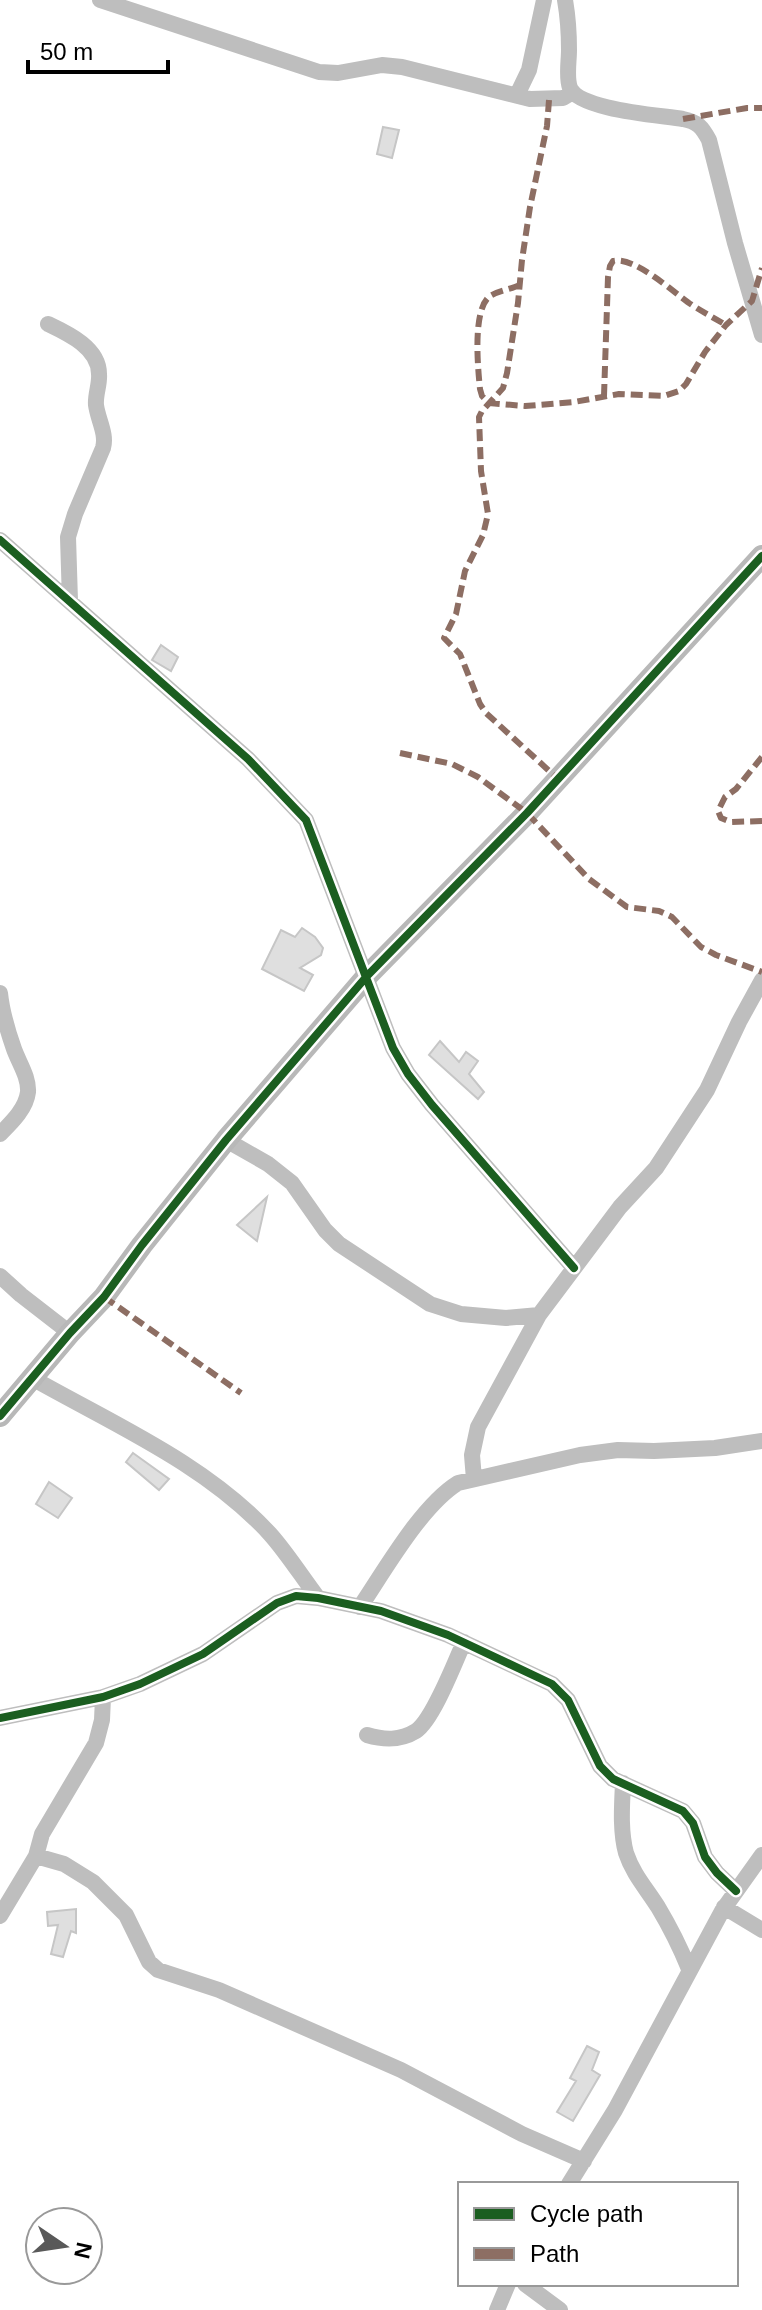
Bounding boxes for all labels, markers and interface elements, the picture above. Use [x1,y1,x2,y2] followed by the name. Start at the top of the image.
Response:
[28,24,168,74] scale bar
[40,38,93,65] text: 50 m
[458,2182,738,2286] legend
[530,2200,643,2227] text: Cycle path
[24,2206,104,2286] north arrow
[69,2240,97,2261] text: N
[530,2240,579,2267] text: Path

